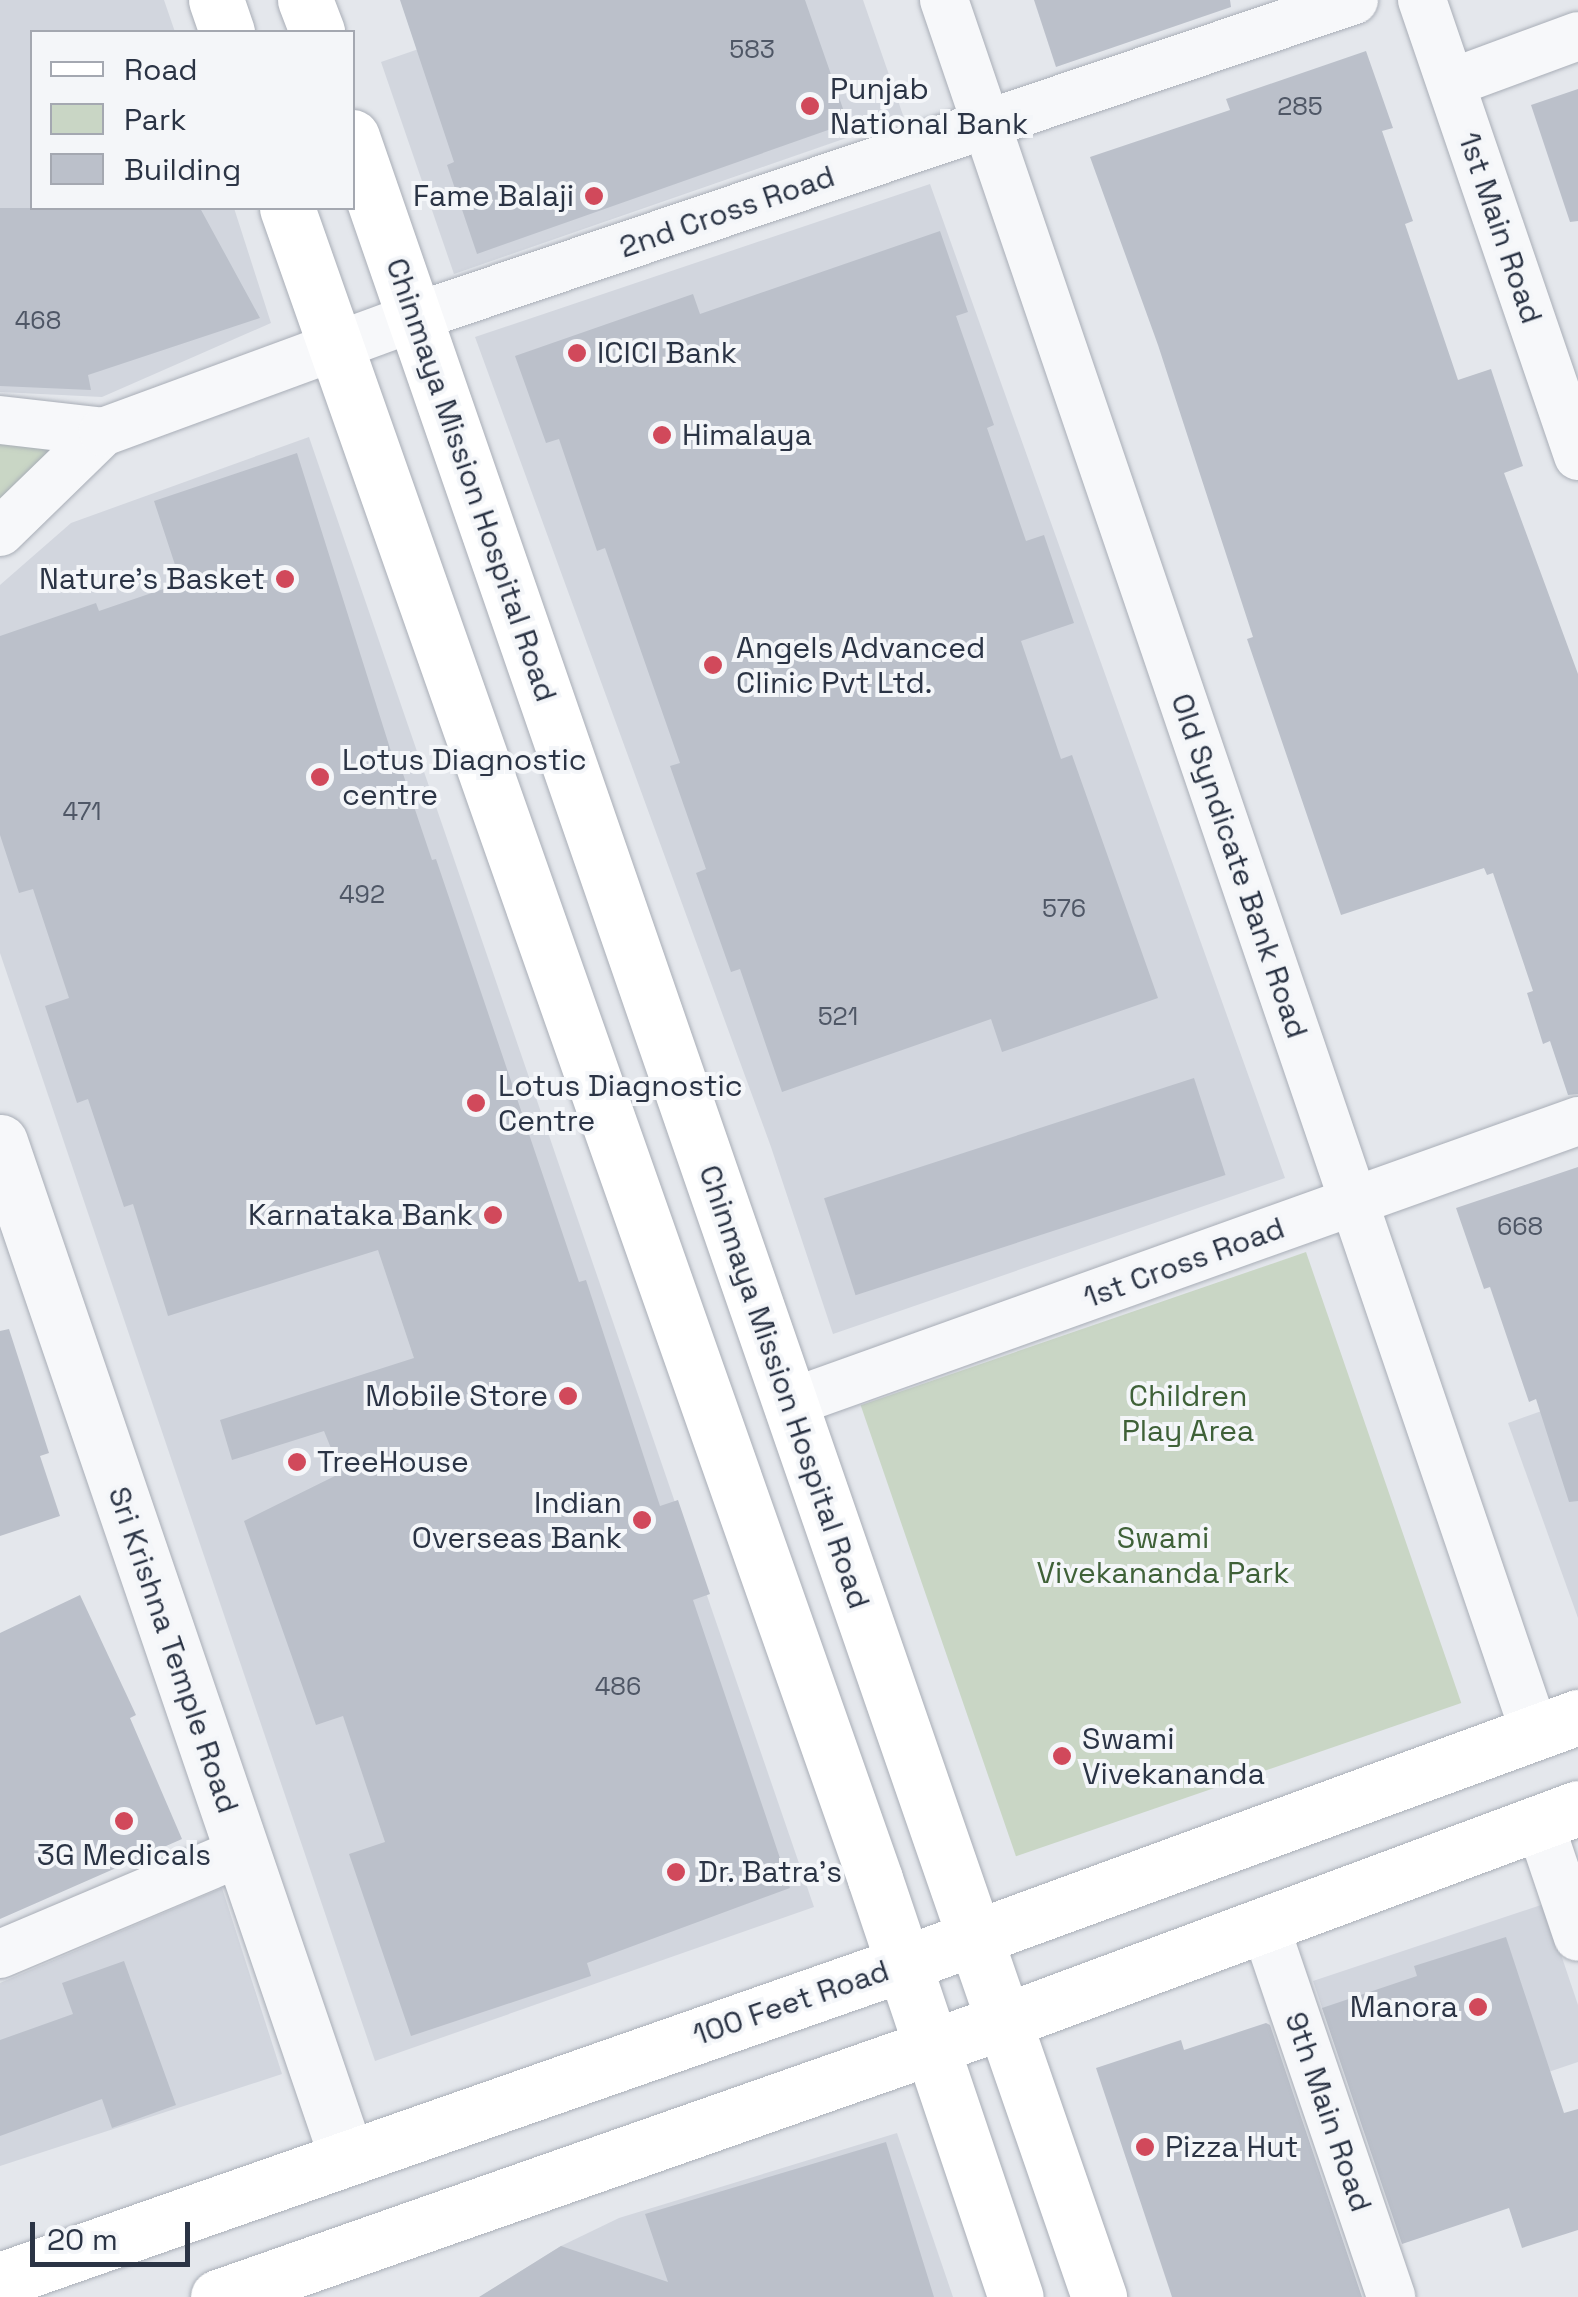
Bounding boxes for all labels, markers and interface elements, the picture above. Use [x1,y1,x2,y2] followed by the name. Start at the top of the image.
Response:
[30,30,355,210] legend
[729,34,775,64] house number: 583
[124,50,198,89] text: Road
[830,71,1028,142] place label: Punjab National Bank
[1277,91,1323,121] house number: 285
[799,95,821,117] marker: Punjab National Bank
[124,100,186,139] text: Park
[1450,128,1550,328] street label: 1st Main Road
[124,150,241,189] text: Building
[615,158,839,266] street label: 2nd Cross Road
[413,178,574,214] place label: Fame Balaji
[583,185,605,207] marker: Fame Balaji
[378,254,564,706] street label: Chinmaya Mission Hospital Road
[15,305,61,335] house number: 468
[597,335,737,371] place label: ICICI Bank
[566,342,588,364] marker: ICICI Bank
[682,417,812,453] place label: Himalaya
[651,424,673,446] marker: Himalaya
[39,561,265,597] place label: Nature's Basket
[274,568,296,590] marker: Nature's Basket
[736,630,986,700] place label: Angels Advanced Clinic Pvt Ltd.
[700,652,726,678] marker: Angels Advanced Clinic Pvt Ltd.
[1163,689,1315,1043] street label: Old Syndicate Bank Road
[342,742,587,812] place label: Lotus Diagnostic centre
[307,764,333,790] marker: Lotus Diagnostic centre
[62,796,102,826] house number: 471
[339,879,385,909] house number: 492
[1042,893,1086,923] house number: 576
[818,1001,858,1031] house number: 521
[498,1068,743,1138] place label: Lotus Diagnostic Centre
[463,1090,489,1116] marker: Lotus Diagnostic Centre
[691,1161,877,1613] street label: Chinmaya Mission Hospital Road
[248,1197,473,1233] place label: Karnataka Bank
[482,1204,504,1226] marker: Karnataka Bank
[1079,1210,1289,1316] street label: 1st Cross Road
[1497,1211,1543,1241] house number: 668
[365,1378,548,1414] place label: Mobile Store
[1121,1378,1255,1448] park label: Children Play Area
[557,1385,579,1407] marker: Mobile Store
[317,1444,469,1480] place label: TreeHouse
[286,1451,308,1473] marker: TreeHouse
[100,1482,246,1818] street label: Sri Krishna Temple Road
[412,1485,622,1556] place label: Indian Overseas Bank
[631,1509,653,1531] marker: Indian Overseas Bank
[1037,1520,1289,1590] park label: Swami Vivekananda Park
[595,1671,641,1701] house number: 486
[1082,1721,1265,1792] place label: Swami Vivekananda
[1051,1745,1073,1767] marker: Swami Vivekananda
[113,1810,135,1832] marker: 3G Medicals
[37,1837,211,1873] place label: 3G Medicals
[698,1854,843,1890] place label: Dr. Batra's
[663,1859,689,1885] marker: Dr. Batra's
[688,1953,894,2053] street label: 100 Feet Road
[1350,1989,1458,2025] place label: Manora
[1467,1996,1489,2018] marker: Manora
[1277,2008,1379,2216] street label: 9th Main Road
[1165,2129,1298,2165] place label: Pizza Hut
[1134,2136,1156,2158] marker: Pizza Hut
[35,2202,195,2264] scale bar
[47,2220,118,2259] text: 20 m

